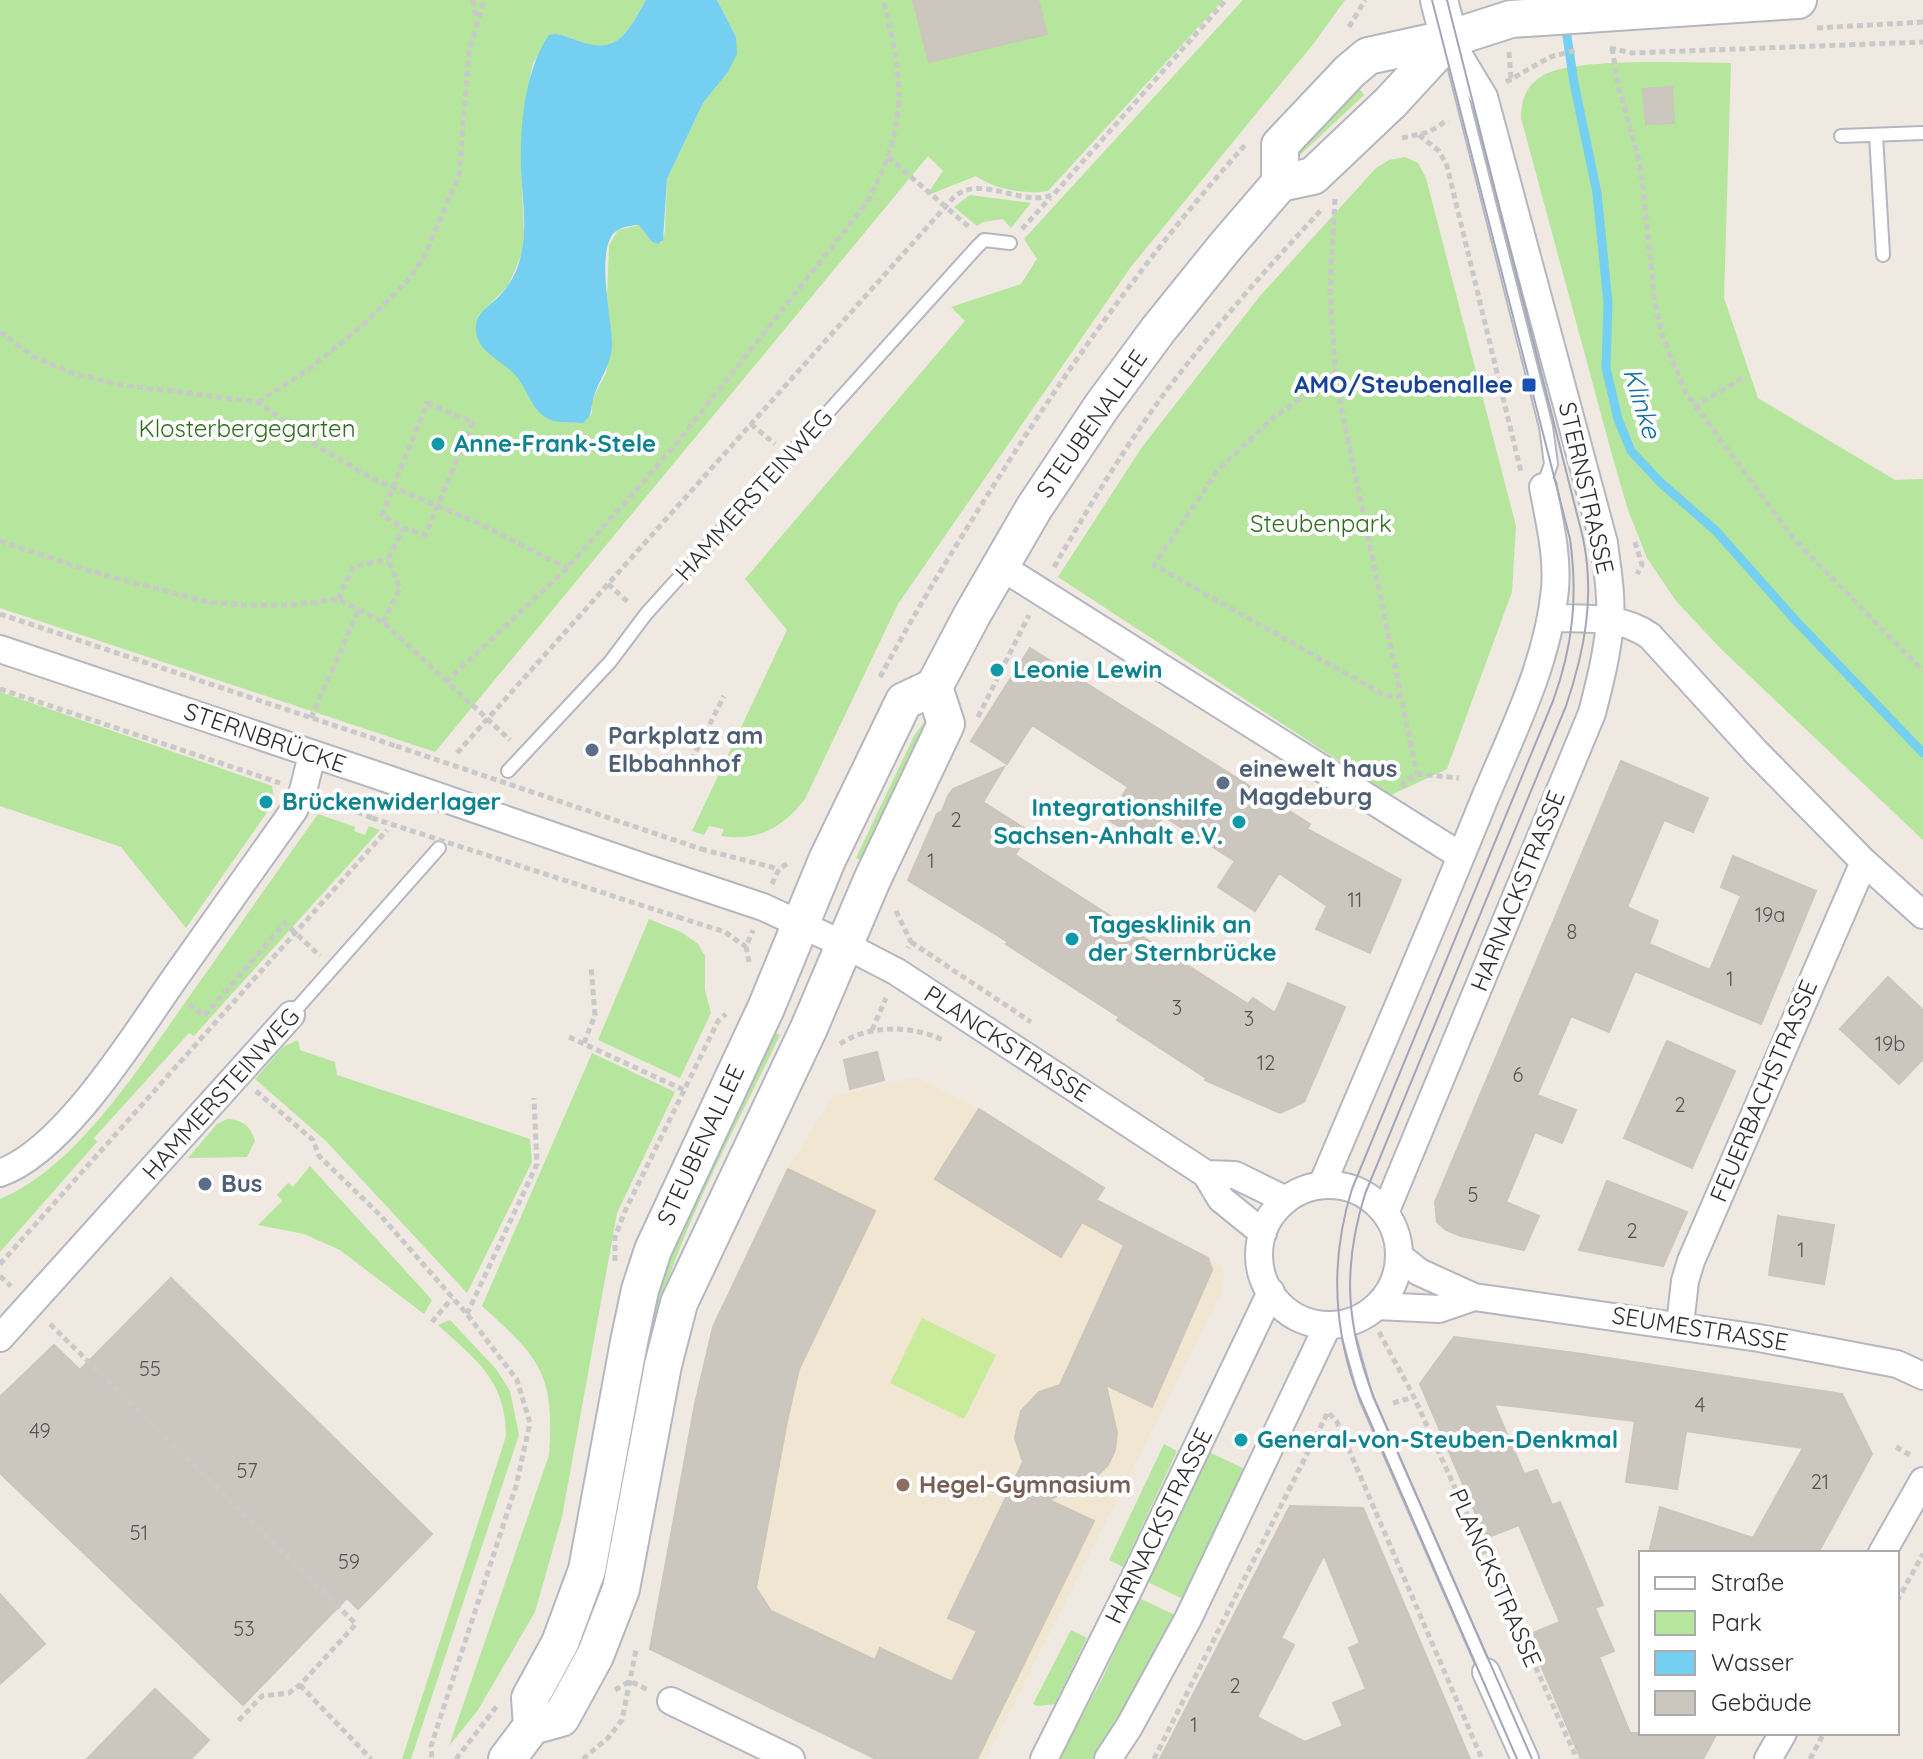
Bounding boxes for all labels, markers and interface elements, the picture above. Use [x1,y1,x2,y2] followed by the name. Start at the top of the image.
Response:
[1029,344,1153,503] street label: STEUBENALLEE
[1616,364,1669,443] water label: Klinke
[1294,369,1513,399] place label: AMO/Steubenallee
[1520,376,1538,394] marker: AMO/Steubenallee
[1553,399,1621,577] street label: STERNSTRASSE
[668,402,838,586] street label: HAMMERSTEINWEG
[138,413,356,443] park label: Klosterbergegarten
[454,428,656,458] place label: Anne-Frank-Stele
[429,435,447,453] marker: Anne-Frank-Stele
[1250,508,1392,538] park label: Steubenpark
[1013,654,1163,684] place label: Leonie Lewin
[988,661,1006,679] marker: Leonie Lewin
[180,695,350,779] street label: STERNBRÜCKE
[608,720,763,778] place label: Parkplatz am Elbbahnhof
[583,741,601,759] marker: Parkplatz am Elbbahnhof
[1239,753,1397,811] place label: einewelt haus Magdeburg
[1214,774,1232,792] marker: einewelt haus Magdeburg
[282,786,501,816] place label: Brückenwiderlager
[1463,786,1571,995] street label: HARNACKSTRASSE
[993,792,1223,850] place label: Integrationshilfe Sachsen-Anhalt e.V.
[257,793,275,811] marker: Brückenwiderlager
[950,807,962,832] house number: 2
[1230,813,1248,831] marker: Integrationshilfe Sachsen-Anhalt e.V.
[927,848,935,873] house number: 1
[1348,887,1362,912] house number: 11
[1755,902,1785,927] house number: 19a
[1088,909,1277,967] place label: Tagesklinik an der Sternbrücke
[1567,919,1577,944] house number: 8
[1063,930,1081,948] marker: Tagesklinik an der Sternbrücke
[1726,966,1734,991] house number: 1
[1703,975,1823,1206] street label: FEUERBACHSTRASSE
[919,978,1096,1108] street label: PLANCKSTRASSE
[1172,995,1182,1020] house number: 3
[135,1001,305,1185] street label: HAMMERSTEINWEG
[1244,1006,1254,1031] house number: 3
[1875,1031,1905,1056] house number: 19b
[1257,1050,1275,1075] house number: 12
[650,1059,750,1230] street label: STEUBENALLEE
[1513,1062,1524,1087] house number: 6
[1674,1092,1686,1117] house number: 2
[221,1168,262,1198] place label: Bus
[196,1175,214,1193] marker: Bus
[1468,1182,1478,1207] house number: 5
[1626,1218,1638,1243] house number: 2
[1797,1237,1805,1262] house number: 1
[1610,1299,1790,1357] street label: SEUMESTRASSE
[139,1356,161,1381] house number: 55
[1695,1392,1705,1417] house number: 4
[29,1418,51,1443] house number: 49
[1098,1423,1218,1628] street label: HARNACKSTRASSE
[1257,1424,1618,1454] place label: General-von-Steuben-Denkmal
[1232,1431,1250,1449] marker: General-von-Steuben-Denkmal
[236,1458,258,1483] house number: 57
[919,1469,1131,1499] place label: Hegel-Gymnasium
[1811,1469,1829,1494] house number: 21
[894,1476,912,1494] marker: Hegel-Gymnasium
[1443,1484,1549,1671] street label: PLANCKSTRASSE
[130,1520,148,1545] house number: 51
[338,1549,360,1574] house number: 59
[1639,1551,1899,1735] legend
[1711,1567,1784,1597] text: Straße
[1711,1607,1762,1637] text: Park
[233,1616,255,1641] house number: 53
[1711,1647,1794,1677] text: Wasser
[1229,1673,1241,1698] house number: 2
[1711,1687,1812,1717] text: Gebäude
[1190,1712,1198,1737] house number: 1

